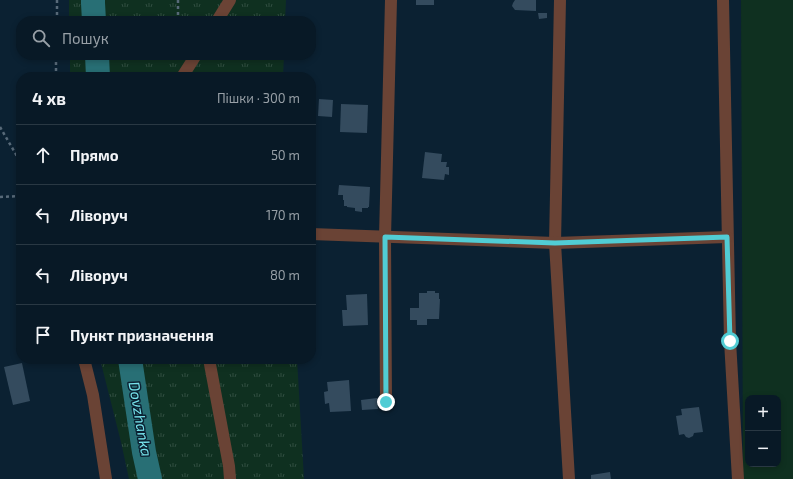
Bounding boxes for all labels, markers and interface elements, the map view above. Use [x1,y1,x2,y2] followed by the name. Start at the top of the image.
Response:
[16,16,316,60] search box
[30,27,52,49] icon: search
[62,29,109,47] text: Пошук
[32,88,66,108] text: 4 хв
[217,90,300,106] text: Пішки · 300 m
[32,144,54,166] icon: ahead
[70,146,119,164] text: Прямо
[271,147,300,163] text: 50 m
[32,204,54,226] icon: left
[70,206,128,224] text: Ліворуч
[266,207,300,223] text: 170 m
[32,264,54,286] icon: left
[70,266,128,284] text: Ліворуч
[270,267,300,283] text: 80 m
[32,324,54,346] icon: arrive
[70,326,214,344] text: Пункт призначення
[721,332,739,350] route start
[126,380,156,458] water label: Dovzhanka
[377,393,395,411] route end
[745,395,781,467] map controls
[745,395,781,431] button: +
[745,431,781,467] button: −

